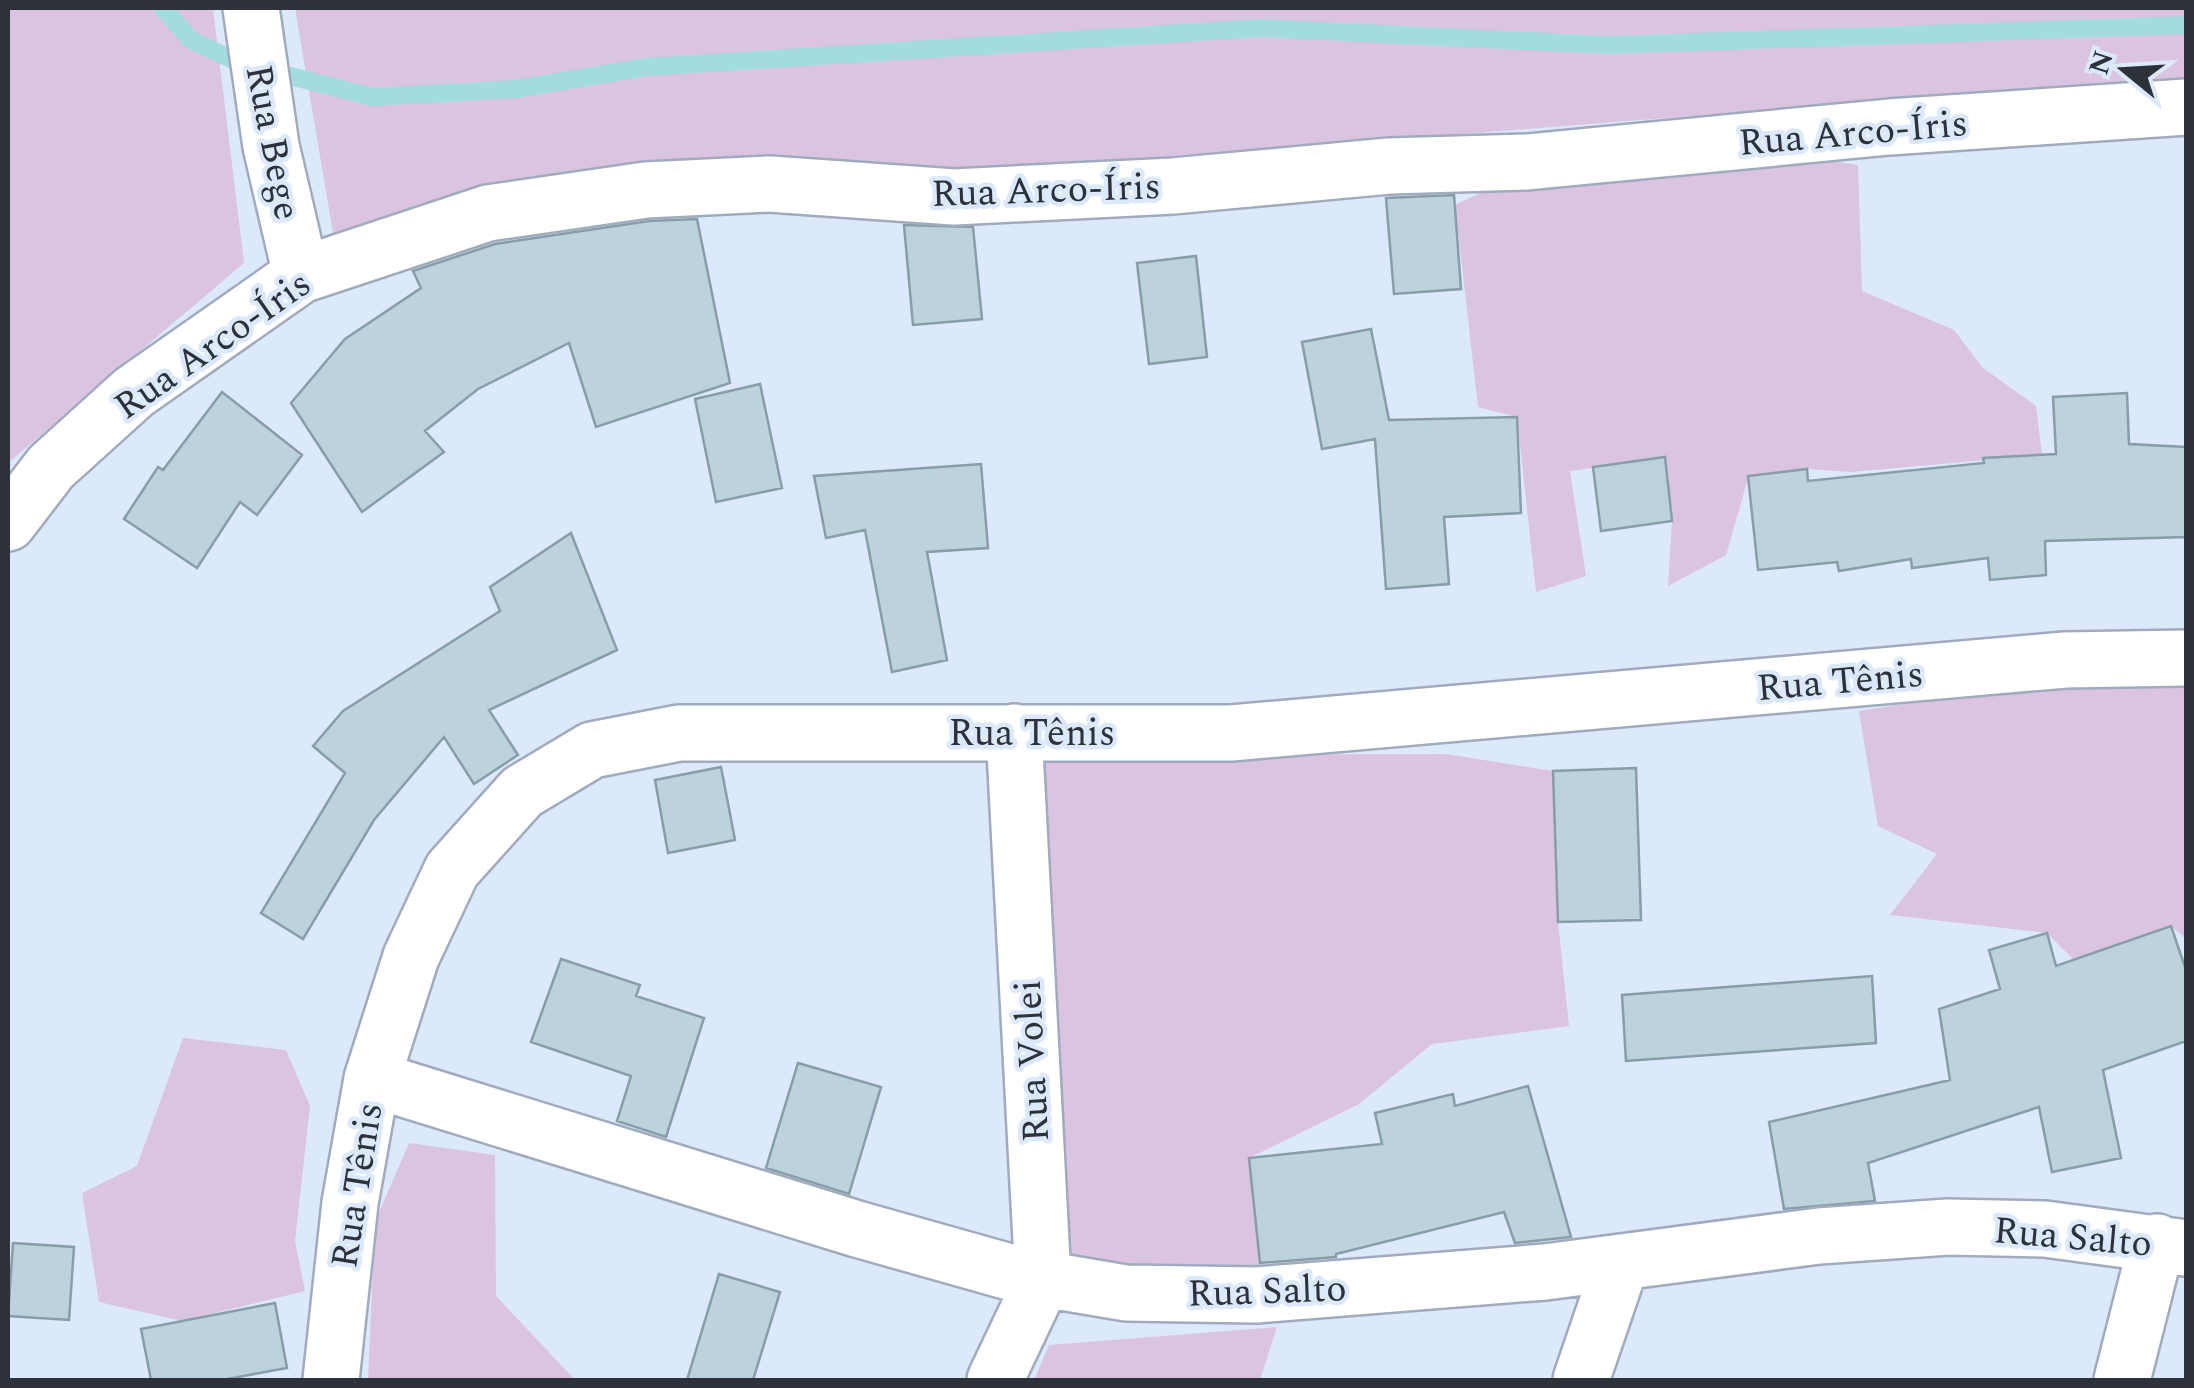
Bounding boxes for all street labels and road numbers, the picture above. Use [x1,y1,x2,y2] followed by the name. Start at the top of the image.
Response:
[229,60,315,225] street label: Rua Bege
[1736,95,1970,173] street label: Rua Arco-Íris
[930,158,1162,224] street label: Rua Arco-Íris
[102,256,324,435] street label: Rua Arco-Íris
[1755,646,1926,718] street label: Rua Tênis
[949,705,1115,763] street label: Rua Tênis
[1000,978,1066,1144] street label: Rua Volei
[316,1098,400,1272] street label: Rua Tênis
[1991,1202,2155,1274] street label: Rua Salto
[1187,1260,1348,1324] street label: Rua Salto

